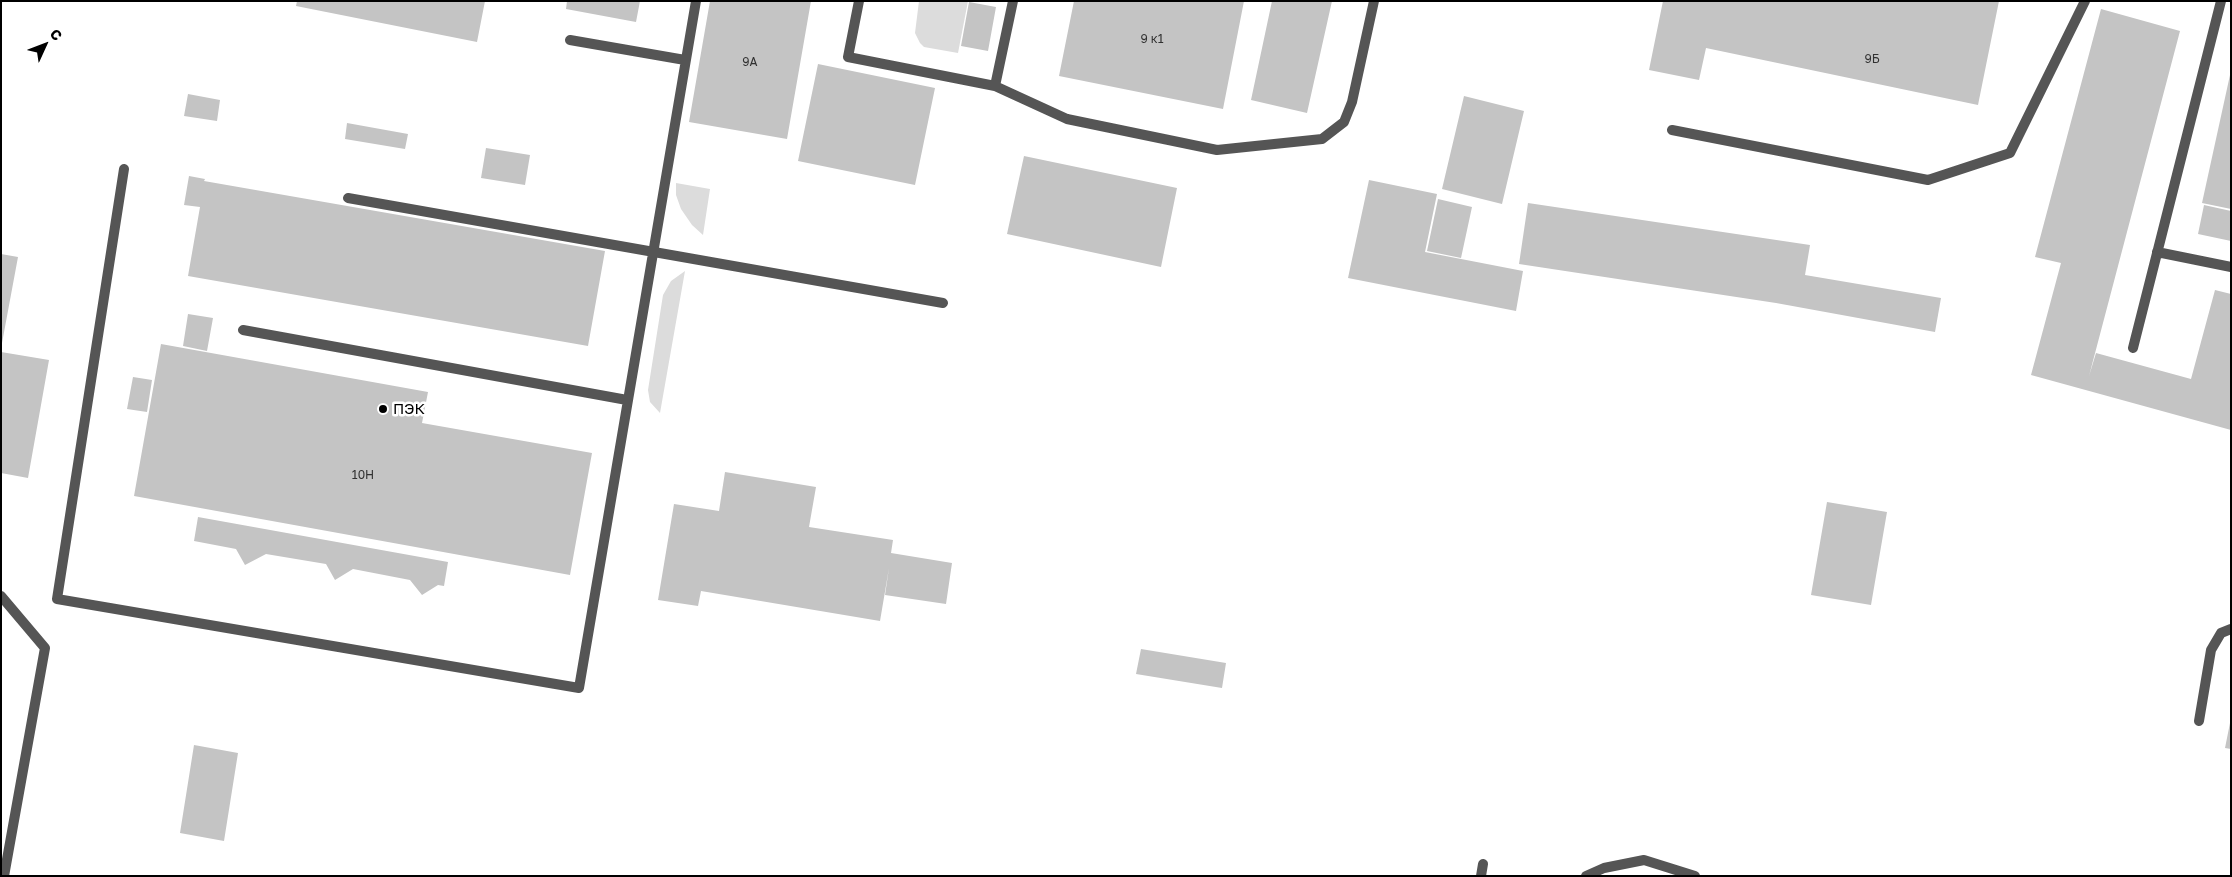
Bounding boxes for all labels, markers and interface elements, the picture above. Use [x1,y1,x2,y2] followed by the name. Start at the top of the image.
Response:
[20,20,70,70] north arrow
[47,25,66,44] text: С
[1141,32,1163,46] house number: 9 к1
[1864,52,1880,66] house number: 9Б
[742,55,758,69] house number: 9А
[393,400,425,418] place label: ПЭК
[377,403,389,415] marker: ПЭК
[352,468,374,482] house number: 10Н

